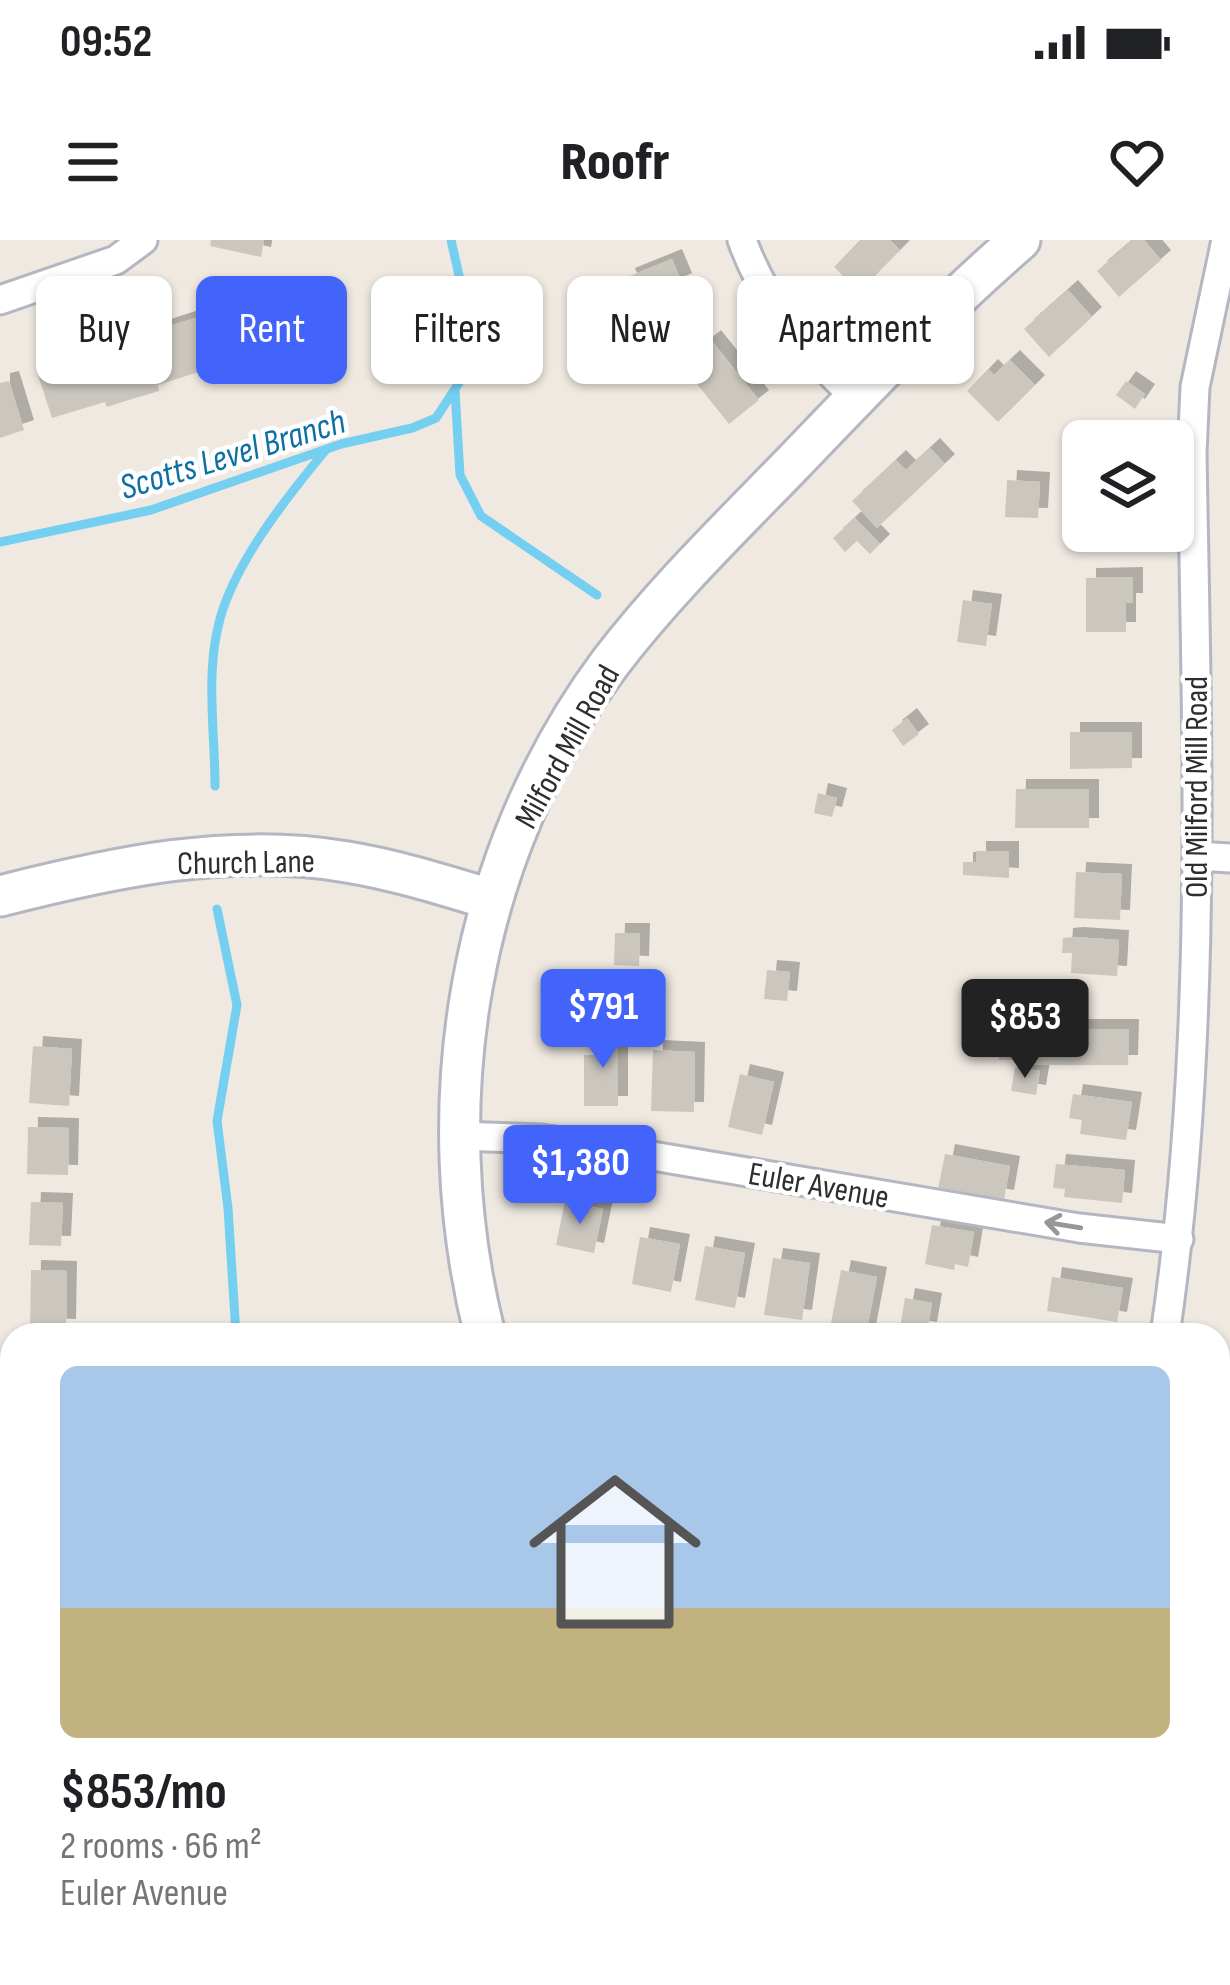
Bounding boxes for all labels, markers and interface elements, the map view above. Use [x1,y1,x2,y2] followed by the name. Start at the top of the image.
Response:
[60,15,152,70] text: 09:52
[60,129,126,195] icon: menu
[1104,129,1170,195] icon: heart
[560,130,670,195] text: Roofr
[36,276,172,384] chip: Buy
[196,276,347,384] chip: Rent
[371,276,543,384] chip: Filters
[567,276,713,384] chip: New
[737,276,974,384] chip: Apartment
[115,401,351,510] water label: Scotts Level Branch
[1062,420,1194,552] map controls
[1062,420,1194,552] button: layers
[506,658,629,836] street label: Milford Mill Road
[1177,676,1217,898] street label: Old Milford Mill Road
[177,842,315,884] street label: Church Lane
[532,969,674,1071] pin: $791
[954,979,1096,1081] pin: $853
[568,984,638,1031] text: $791
[989,994,1061,1041] text: $853
[482,1125,678,1227] pin: $1,380
[530,1140,630,1187] text: $1,380
[745,1154,892,1218] street label: Euler Avenue
[1044,1213,1083,1236] one-way arrow
[507,1444,723,1660] icon: home
[60,1762,227,1823] text: $853/mo
[60,1823,262,1870] text: 2 rooms · 66 m²
[60,1870,228,1917] text: Euler Avenue

